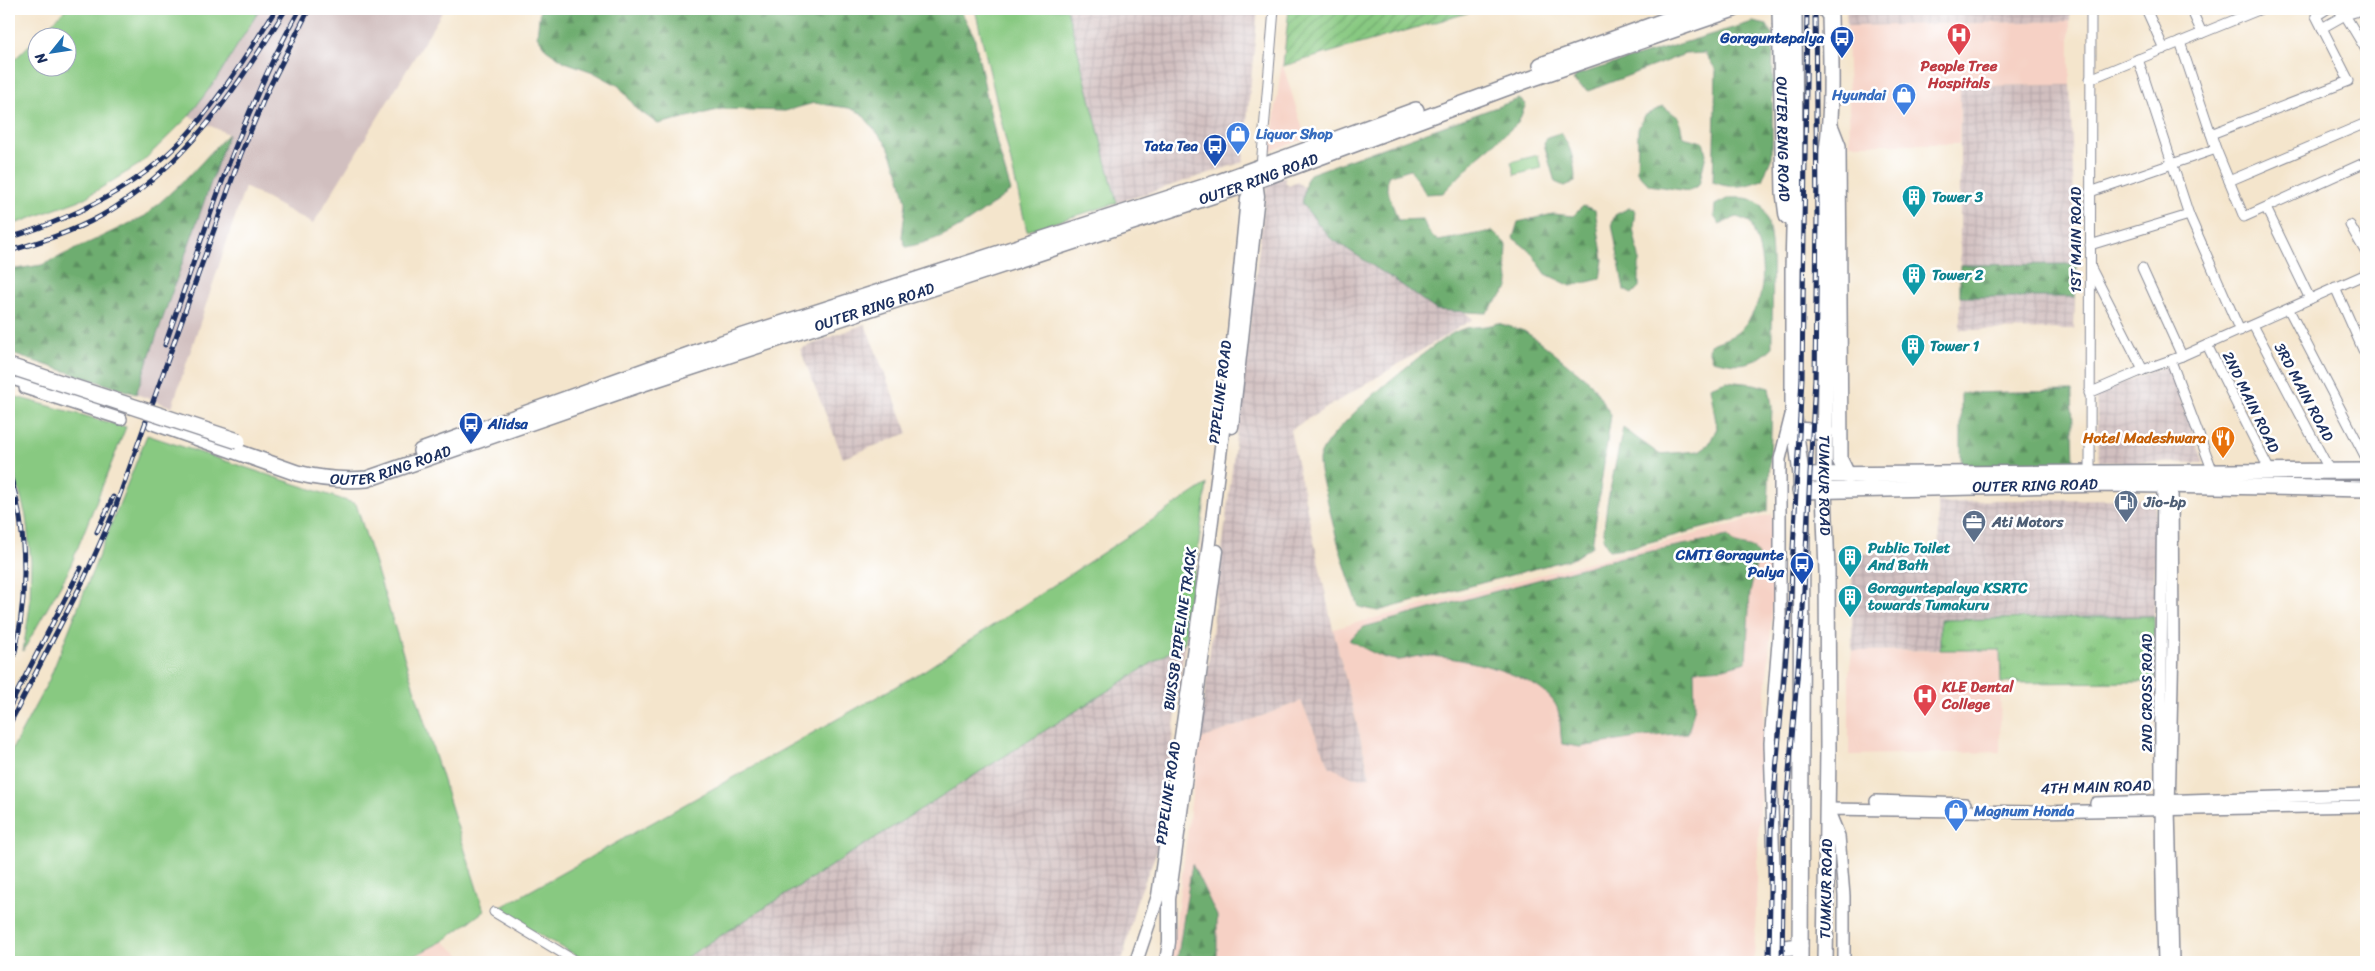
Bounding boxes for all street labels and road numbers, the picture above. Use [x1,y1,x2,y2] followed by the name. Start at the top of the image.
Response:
[1768,76,1798,203] street label: OUTER RING ROAD
[1195,146,1322,212] street label: OUTER RING ROAD
[2063,187,2089,293] street label: 1ST MAIN ROAD
[811,275,938,339] street label: OUTER RING ROAD
[2267,338,2341,446] street label: 3RD MAIN ROAD
[1201,339,1239,445] street label: PIPELINE ROAD
[2215,347,2287,457] street label: 2ND MAIN ROAD
[1811,435,1839,536] street label: TUMKUR ROAD
[329,438,455,493] street label: OUTER RING ROAD
[1972,471,2098,500] street label: OUTER RING ROAD
[1156,545,1204,712] street label: BWSSB PIPELINE TRACK
[2134,634,2160,752] street label: 2ND CROSS ROAD
[1148,740,1188,846] street label: PIPELINE ROAD
[2040,772,2152,802] street label: 4TH MAIN ROAD
[1812,838,1840,940] street label: TUMKUR ROAD

